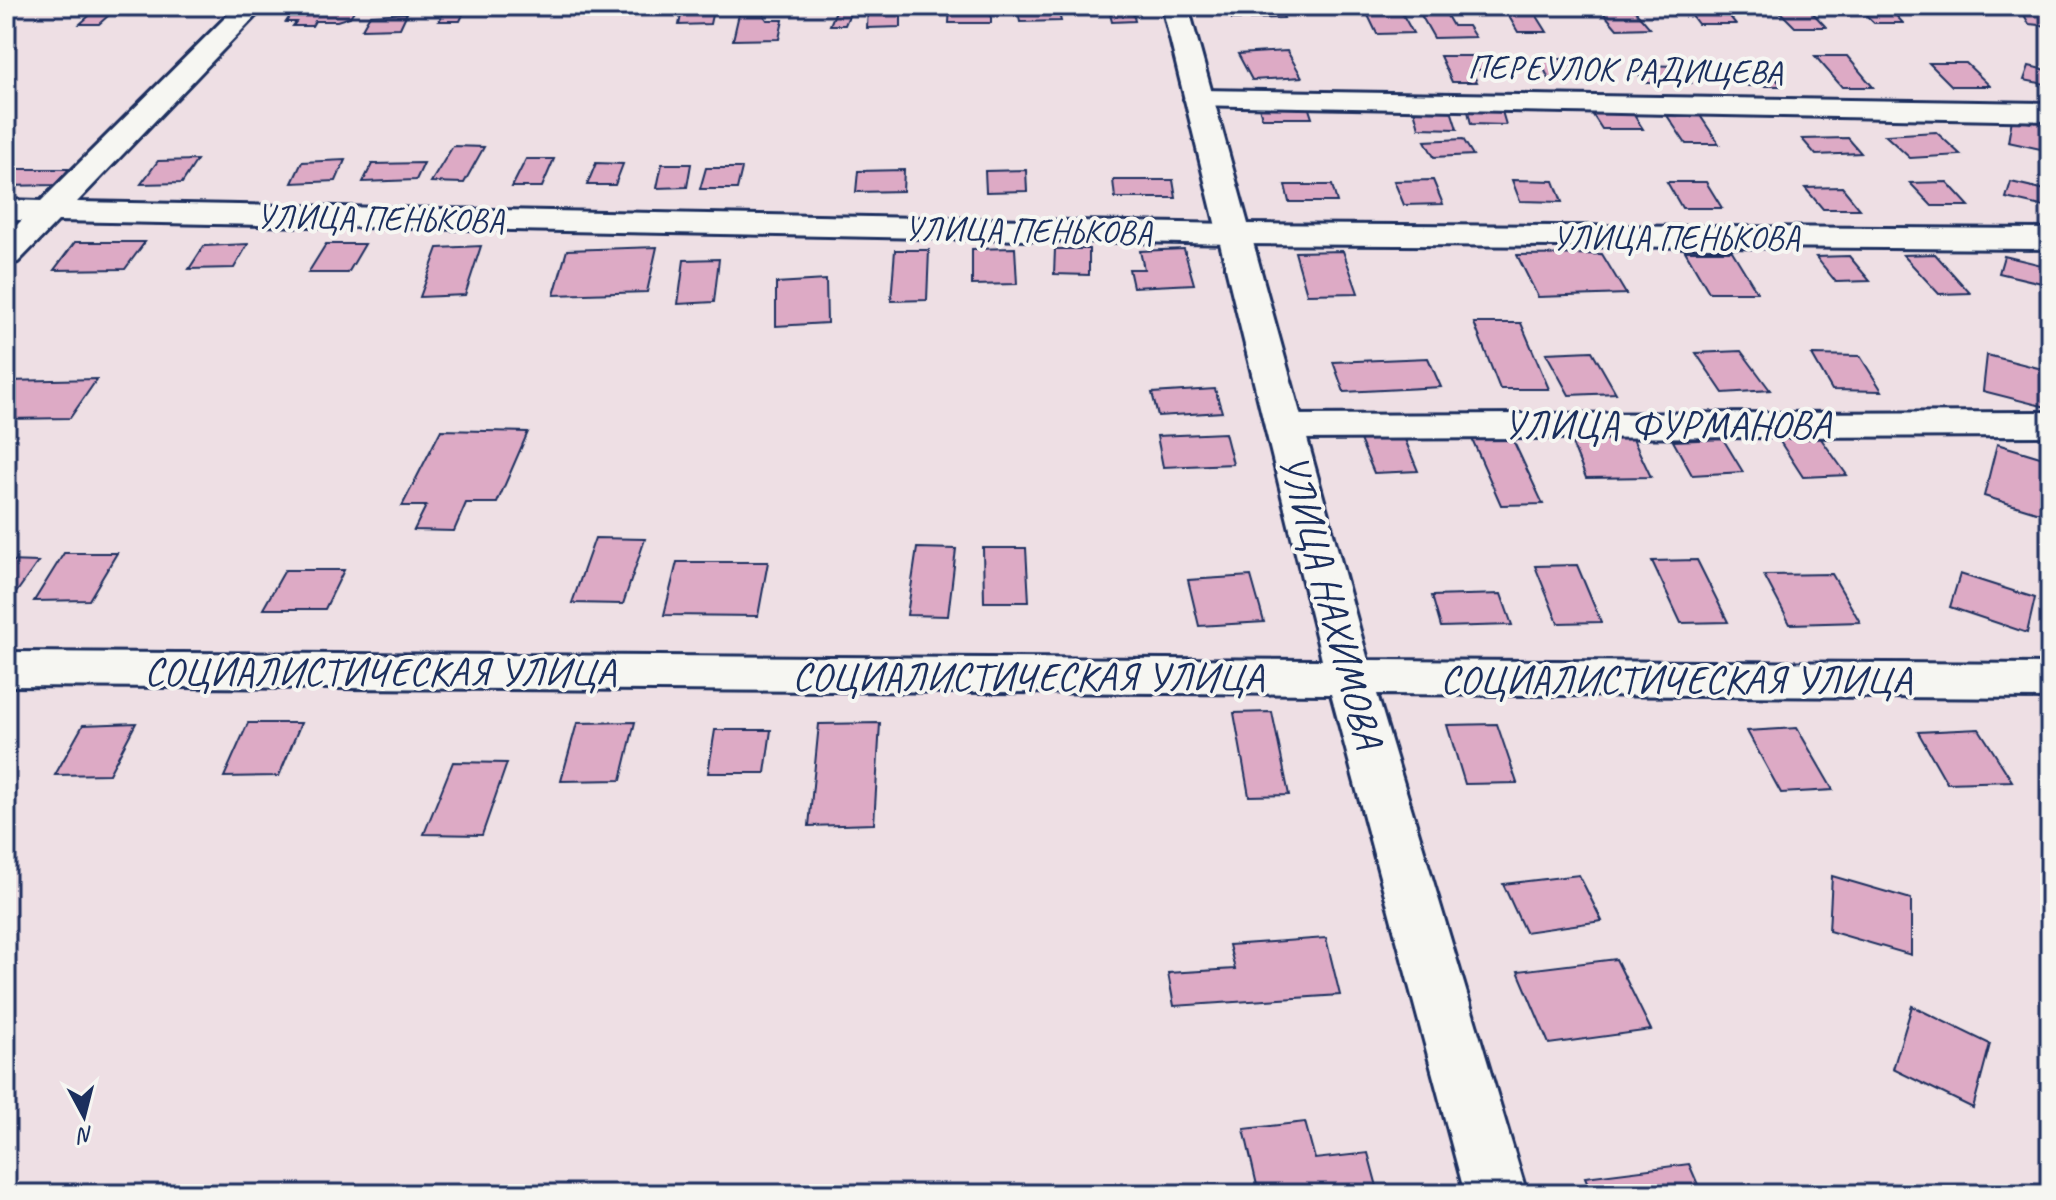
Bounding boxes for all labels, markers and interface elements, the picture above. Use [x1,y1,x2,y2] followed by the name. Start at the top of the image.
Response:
[1467,45,1784,93] street label: ПЕРЕУЛОК РАДИЩЕВА
[256,194,505,242] street label: УЛИЦА ПЕНЬКОВА
[904,206,1153,254] street label: УЛИЦА ПЕНЬКОВА
[1552,216,1801,259] street label: УЛИЦА ПЕНЬКОВА
[1503,400,1833,450] street label: УЛИЦА ФУРМАНОВА
[1268,449,1395,755] street label: УЛИЦА НАХИМОВА
[144,647,617,697] street label: СОЦИАЛИСТИЧЕСКАЯ УЛИЦА
[792,652,1265,702] street label: СОЦИАЛИСТИЧЕСКАЯ УЛИЦА
[1440,655,1913,705] street label: СОЦИАЛИСТИЧЕСКАЯ УЛИЦА
[44,1076,124,1156] north arrow
[74,1120,95,1150] text: N

